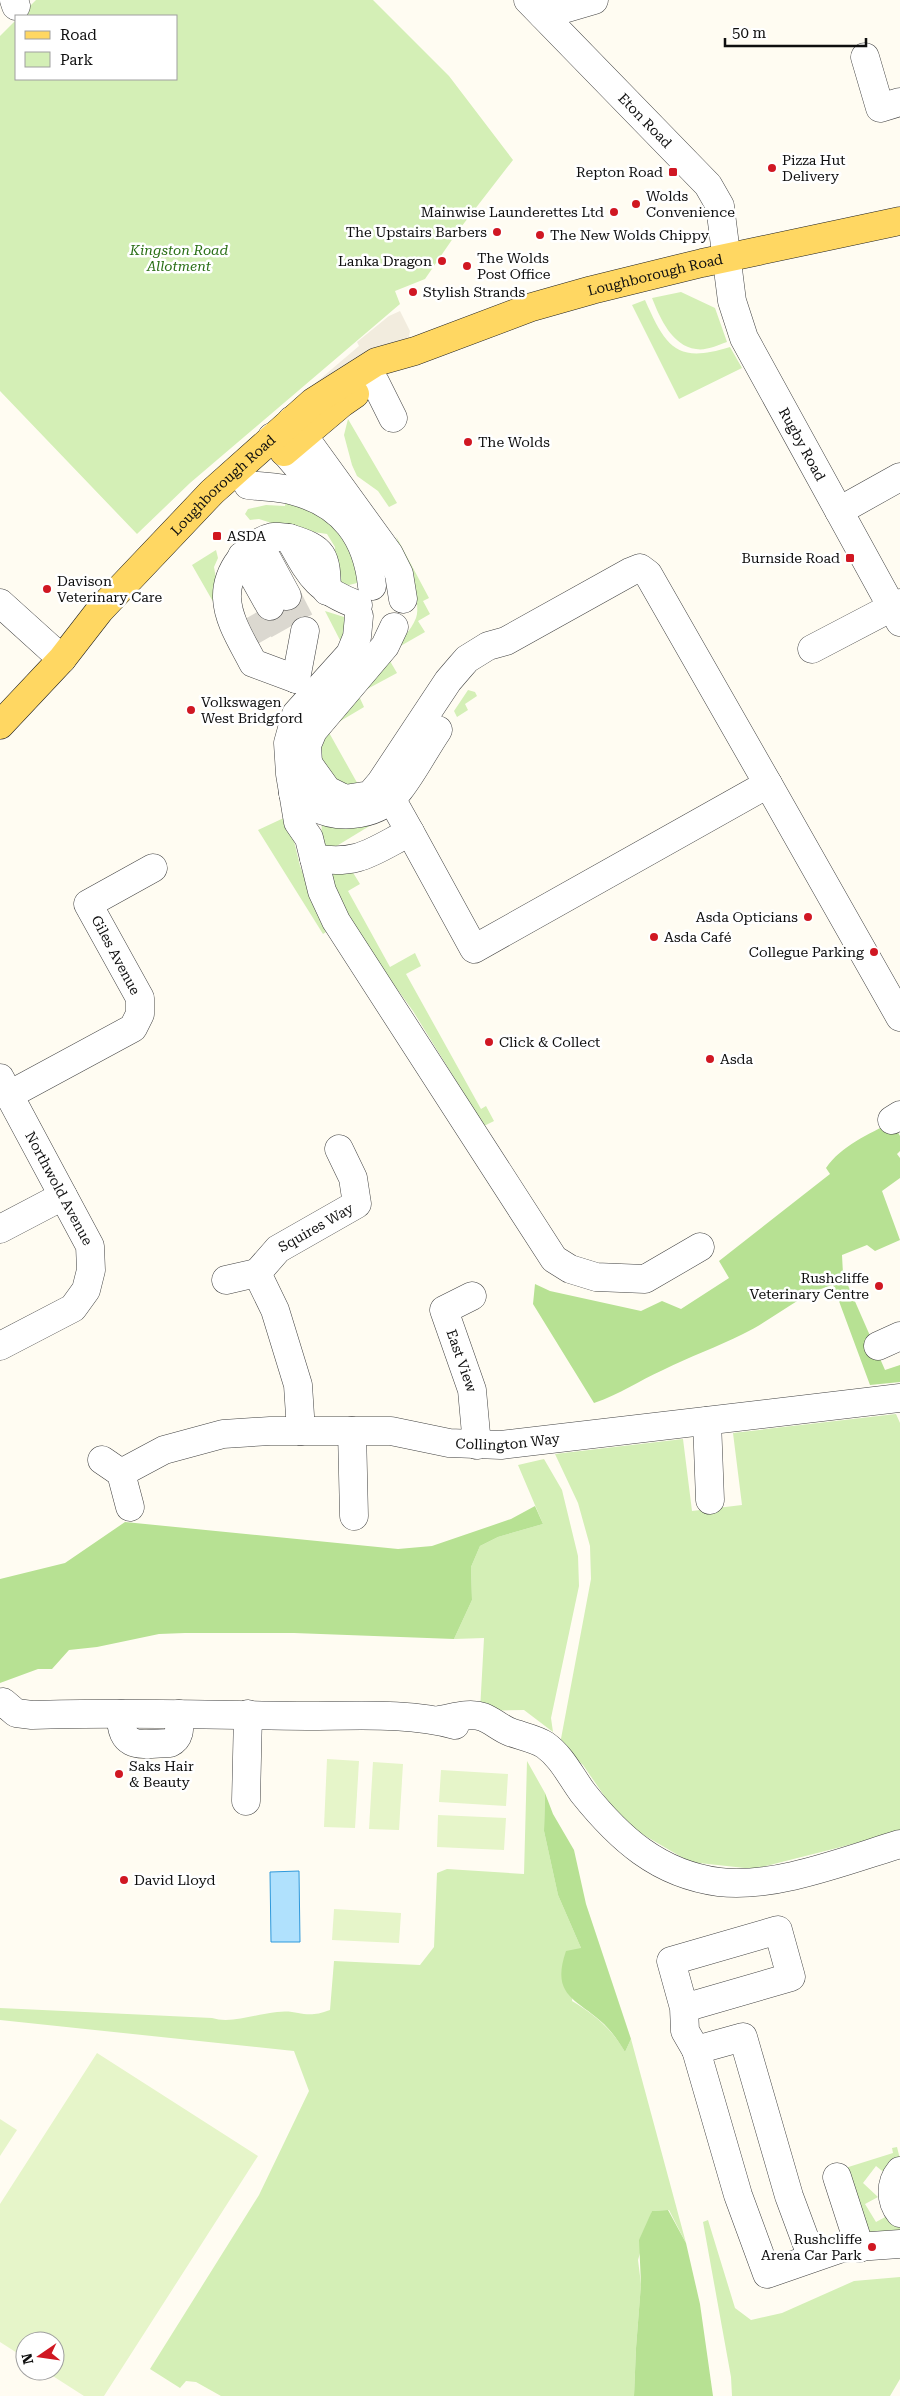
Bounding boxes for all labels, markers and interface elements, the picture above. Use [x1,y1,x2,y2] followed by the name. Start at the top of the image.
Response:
[15,15,178,80] legend
[725,15,866,47] scale bar
[732,24,767,42] text: 50 m
[60,26,97,44] text: Road
[60,51,94,69] text: Park
[615,90,675,151] street label: Eton Road
[782,152,845,184] place label: Pizza Hut Delivery
[766,162,778,174] marker: Pizza Hut Delivery
[576,164,663,180] place label: Repton Road
[667,166,679,178] marker: Repton Road
[646,188,735,220] place label: Wolds Convenience
[630,198,642,210] marker: Wolds Convenience
[421,204,604,220] place label: Mainwise Launderettes Ltd
[608,206,620,218] marker: Mainwise Launderettes Ltd
[346,224,487,240] place label: The Upstairs Barbers
[491,226,503,238] marker: The Upstairs Barbers
[550,227,710,243] place label: The New Wolds Chippy
[534,229,546,241] marker: The New Wolds Chippy
[129,242,228,274] park label: Kingston Road Allotment
[477,250,551,282] place label: The Wolds Post Office
[586,251,724,299] street label: Loughborough Road
[338,253,432,269] place label: Lanka Dragon
[436,255,448,267] marker: Lanka Dragon
[461,260,473,272] marker: The Wolds Post Office
[423,284,525,300] place label: Stylish Strands
[407,286,419,298] marker: Stylish Strands
[776,405,829,484] street label: Rugby Road
[167,431,279,538] street label: Loughborough Road
[478,434,550,450] place label: The Wolds
[462,436,474,448] marker: The Wolds
[227,528,266,544] place label: ASDA
[211,530,223,542] marker: ASDA
[742,550,840,566] place label: Burnside Road
[844,552,856,564] marker: Burnside Road
[57,573,162,605] place label: Davison Veterinary Care
[41,583,53,595] marker: Davison Veterinary Care
[201,694,303,726] place label: Volkswagen West Bridgford
[185,704,197,716] marker: Volkswagen West Bridgford
[696,909,798,925] place label: Asda Opticians
[802,911,814,923] marker: Asda Opticians
[88,913,144,998] street label: Giles Avenue
[664,929,732,945] place label: Asda Café
[648,931,660,943] marker: Asda Café
[749,944,864,960] place label: Collegue Parking
[868,946,880,958] marker: Collegue Parking
[499,1034,600,1050] place label: Click & Collect
[483,1036,495,1048] marker: Click & Collect
[720,1051,753,1067] place label: Asda
[704,1053,716,1065] marker: Asda
[22,1129,96,1248] street label: Northwold Avenue
[275,1199,357,1255] street label: Squires Way
[749,1270,869,1302] place label: Rushcliffe Veterinary Centre
[873,1280,885,1292] marker: Rushcliffe Veterinary Centre
[443,1327,480,1395] street label: East View
[455,1430,561,1453] street label: Collington Way
[129,1758,194,1790] place label: Saks Hair & Beauty
[113,1768,125,1780] marker: Saks Hair & Beauty
[134,1872,215,1888] place label: David Lloyd
[118,1874,130,1886] marker: David Lloyd
[761,2231,862,2263] place label: Rushcliffe Arena Car Park
[866,2241,878,2253] marker: Rushcliffe Arena Car Park
[15,2331,65,2381] north arrow
[18,2352,36,2366] text: N

